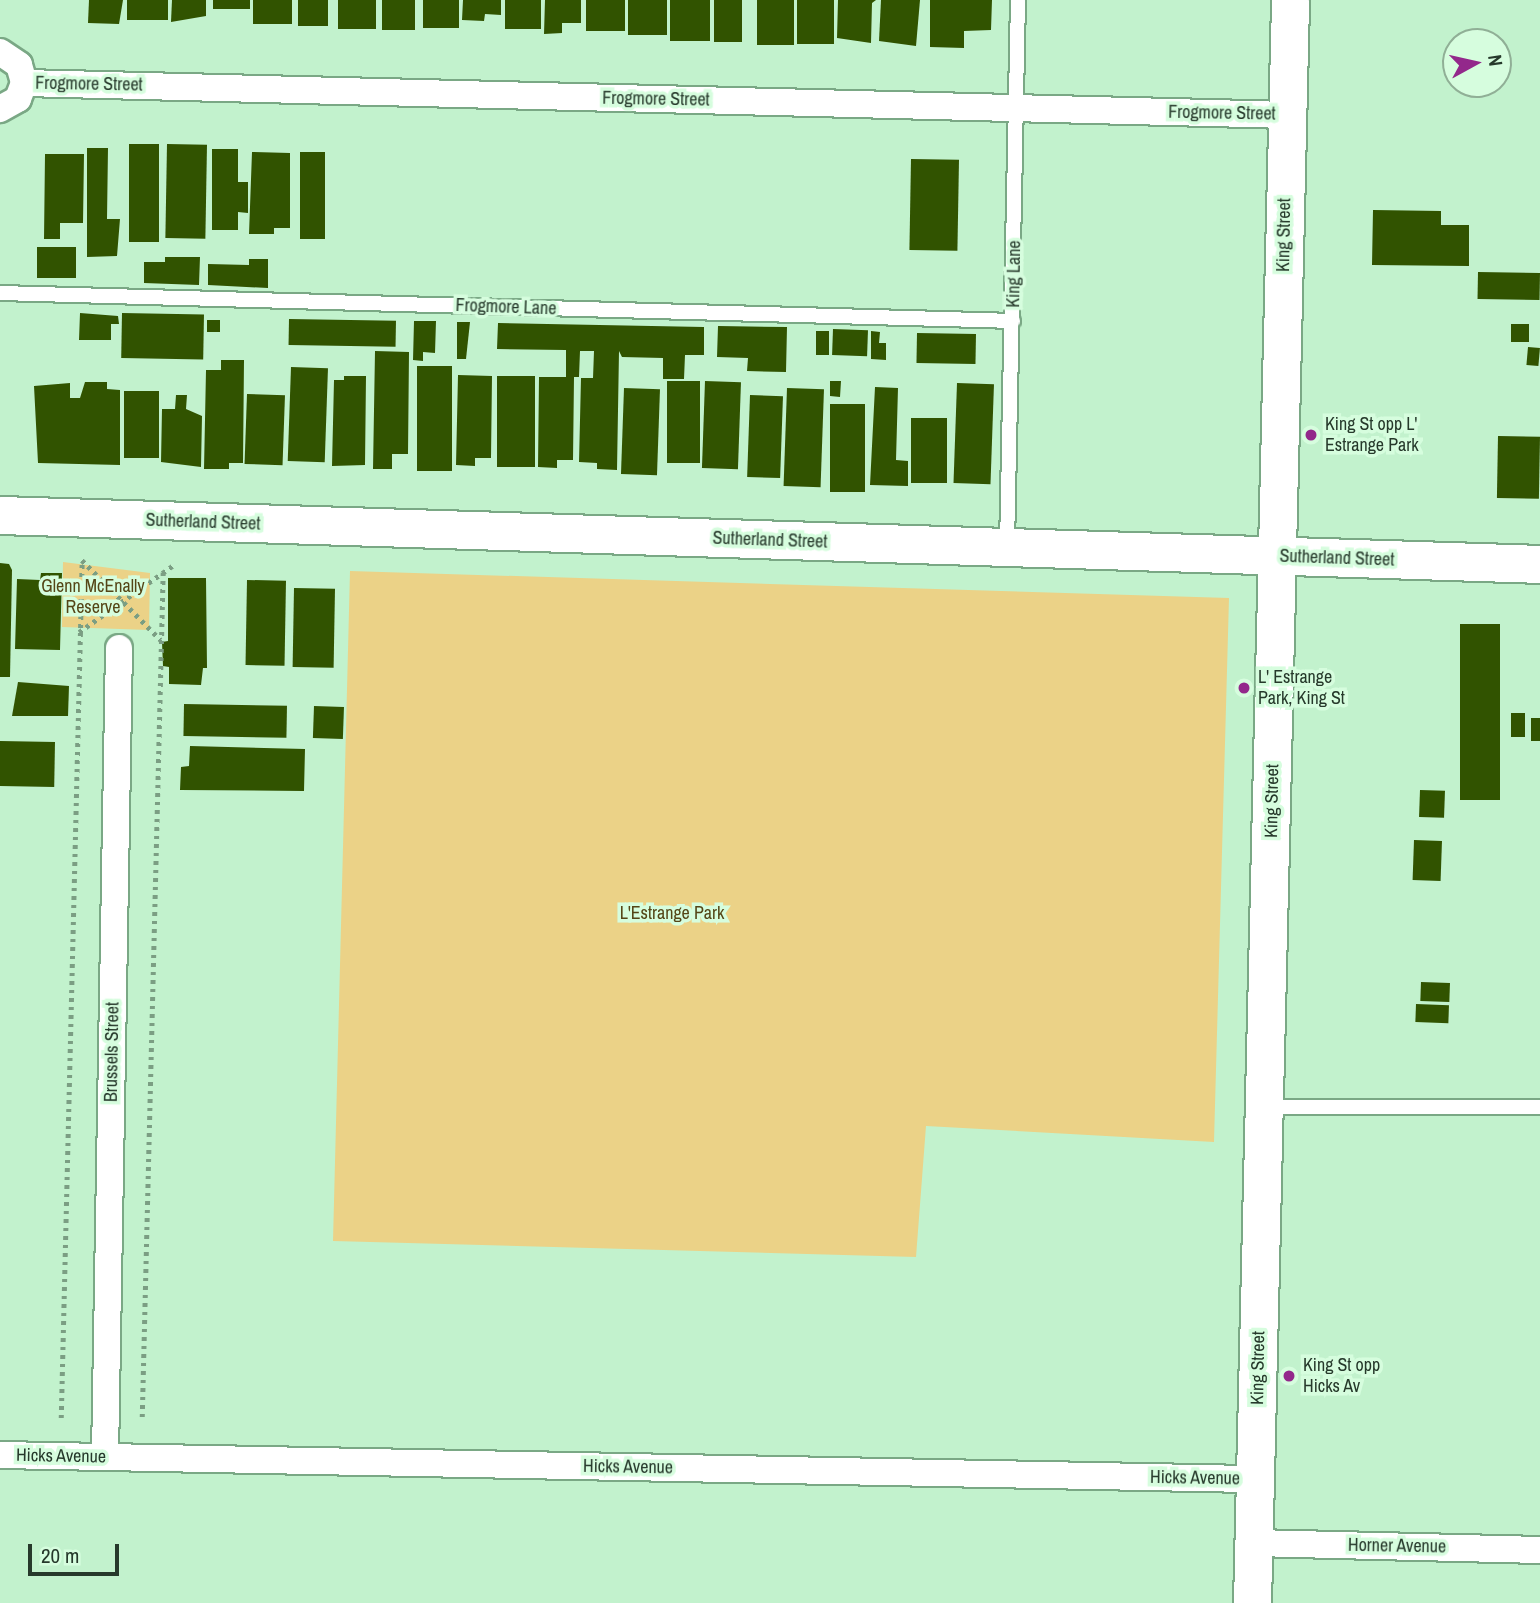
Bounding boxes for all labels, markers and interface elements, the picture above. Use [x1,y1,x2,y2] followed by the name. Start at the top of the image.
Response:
[1442,28,1512,98] north arrow
[1482,53,1509,68] text: N
[35,72,143,96] street label: Frogmore Street
[602,87,710,111] street label: Frogmore Street
[1168,101,1276,125] street label: Frogmore Street
[1273,198,1295,272] street label: King Street
[1003,240,1025,308] street label: King Lane
[455,294,557,320] street label: Frogmore Lane
[1325,414,1419,457] place label: King St opp L' Estrange Park
[1303,427,1319,443] marker: King St opp L' Estrange Park
[145,509,261,535] street label: Sutherland Street
[712,527,828,553] street label: Sutherland Street
[1279,545,1395,571] street label: Sutherland Street
[41,576,145,618] park label: Glenn McEnally Reserve
[1258,667,1345,710] place label: L' Estrange Park, King St
[1236,680,1252,696] marker: L' Estrange Park, King St
[1261,764,1283,838] street label: King Street
[620,902,724,924] park label: L'Estrange Park
[100,1002,124,1102] street label: Brussels Street
[1247,1331,1269,1405] street label: King Street
[1303,1355,1380,1398] place label: King St opp Hicks Av
[1281,1368,1297,1384] marker: King St opp Hicks Av
[15,1444,107,1468] street label: Hicks Avenue
[582,1455,674,1479] street label: Hicks Avenue
[1149,1466,1241,1490] street label: Hicks Avenue
[32,1530,122,1574] scale bar
[1347,1534,1447,1558] street label: Horner Avenue
[41,1541,79,1570] text: 20 m

